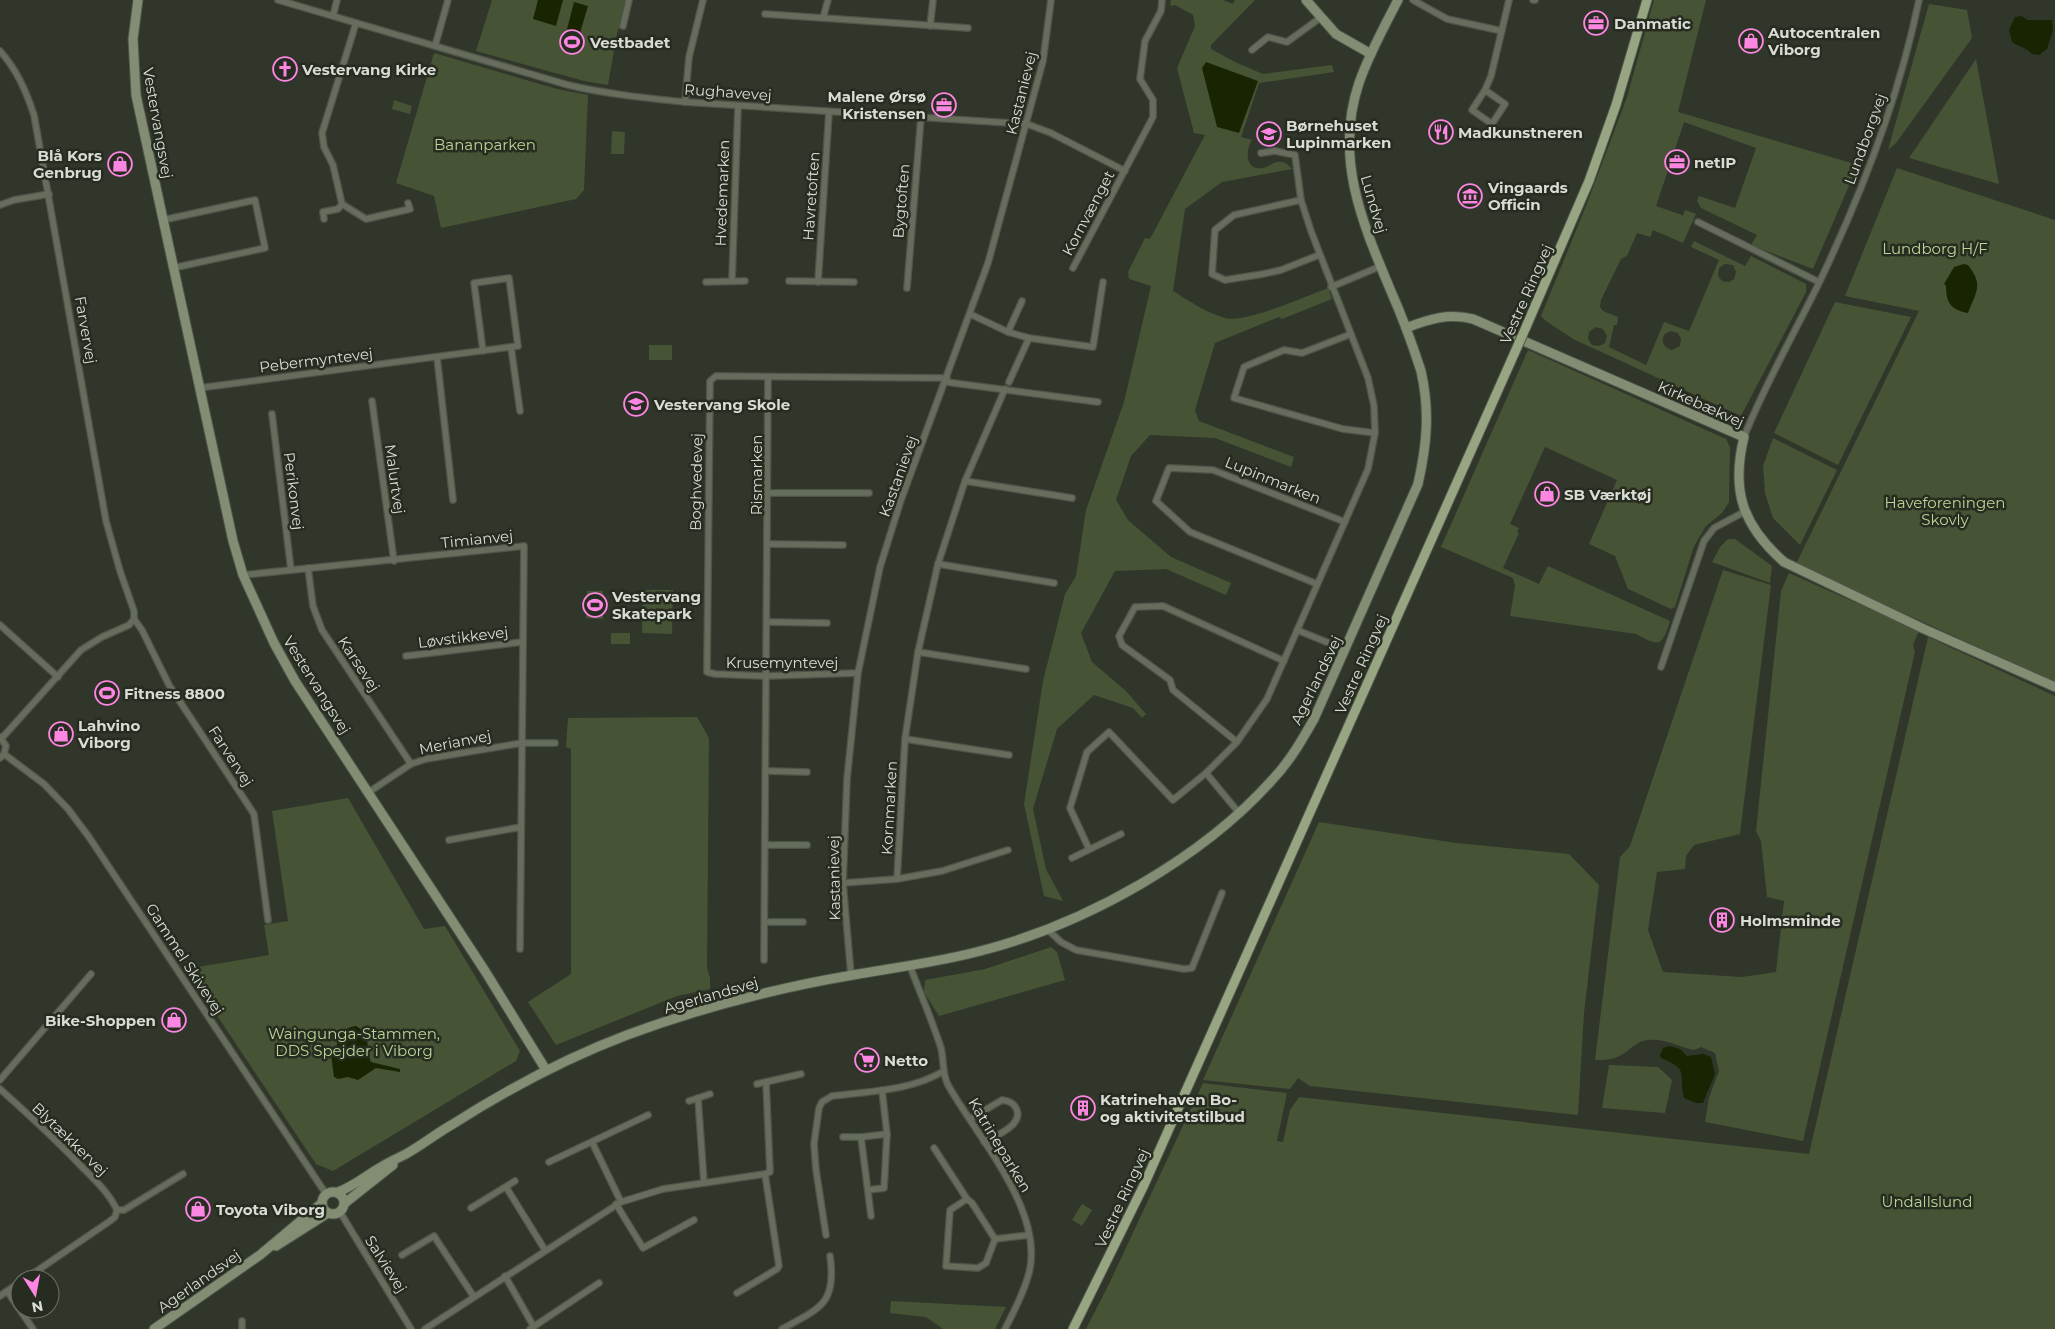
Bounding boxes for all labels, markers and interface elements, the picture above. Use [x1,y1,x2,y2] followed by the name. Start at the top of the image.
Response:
[1583,10,1609,36] office icon: Danmatic
[1614,14,1691,33] place label: Danmatic
[1767,23,1880,59] place label: Autocentralen Viborg
[1738,28,1764,54] shop icon: Autocentralen Viborg
[559,29,585,55] sports icon: Vestbadet
[589,33,671,52] place label: Vestbadet
[1001,49,1041,137] street label: Kastanievej
[272,56,298,82] church icon: Vestervang Kirke
[301,60,436,79] place label: Vestervang Kirke
[139,66,177,180] street label: Vestervangsvej
[684,79,772,105] street label: Rughavevej
[827,87,926,123] place label: Malene Ørsø Kristensen
[1840,91,1890,187] street label: Lundborgvej
[931,92,957,118] office icon: Malene Ørsø Kristensen
[1286,116,1391,152] place label: Børnehuset Lupinmarken
[1428,119,1454,145] restaurant icon: Madkunstneren
[1256,121,1282,147] school or university icon: Børnehuset Lupinmarken
[1458,123,1583,142] place label: Madkunstneren
[434,135,536,154] park label: Bananparken
[711,139,733,247] street label: Hvedemarken
[33,146,102,182] place label: Blå Kors Genbrug
[1664,149,1690,175] office icon: netIP
[107,151,133,177] shop icon: Blå Kors Genbrug
[798,151,824,241] street label: Havretoften
[1694,153,1736,172] place label: netIP
[888,163,914,239] street label: Bygtoften
[1058,167,1118,259] street label: Kornvænget
[1357,173,1391,235] street label: Lundvej
[1487,178,1568,214] place label: Vingaards Officin
[1457,183,1483,209] museum icon: Vingaards Officin
[1882,239,1988,258] park label: Lundborg H/F
[1496,241,1556,347] street label: Vestre Ringvej
[71,295,101,365] street label: Farvervej
[258,344,374,376] street label: Pebermyntevej
[1655,376,1747,432] street label: Kirkebækvej
[623,391,649,417] school or university icon: Vestervang Skole
[653,395,790,414] place label: Vestervang Skole
[686,433,706,531] street label: Boghvedevej
[874,433,922,519] street label: Kastanievej
[747,435,766,515] street label: Rismarken
[381,443,409,515] street label: Malurtvej
[280,451,308,531] street label: Perikonvej
[1222,452,1324,508] street label: Lupinmarken
[1534,481,1560,507] shop icon: SB Værktøj
[1564,485,1651,504] place label: SB Værktøj
[1885,493,2005,529] park label: Haveforeningen Skovly
[440,526,514,552] street label: Timianvej
[611,587,701,623] place label: Vestervang Skatepark
[582,592,608,618] sports icon: Vestervang Skatepark
[1331,611,1391,717] street label: Vestre Ringvej
[417,622,509,652] street label: Løvstikkevej
[279,632,355,738] street label: Vestervangsvej
[1286,632,1346,728] street label: Agerlandsvej
[334,633,384,695] street label: Karsevej
[726,653,838,672] street label: Krusemyntevej
[94,680,120,706] sports icon: Fitness 8800
[124,684,225,703] place label: Fitness 8800
[77,716,140,752] place label: Lahvino Viborg
[48,721,74,747] shop icon: Lahvino Viborg
[204,722,258,790] street label: Farvervej
[417,726,493,758] street label: Merianvej
[877,760,901,856] street label: Kornmarken
[824,835,844,921] street label: Kastanievej
[142,900,228,1018] street label: Gammel Skivevej
[1709,907,1735,933] building icon: Holmsminde
[1740,911,1841,930] place label: Holmsminde
[662,972,760,1018] street label: Agerlandsvej
[161,1007,187,1033] shop icon: Bike-Shoppen
[45,1011,156,1030] place label: Bike-Shoppen
[268,1024,440,1060] park label: Waingunga-Stammen, DDS Spejder i Viborg
[854,1047,880,1073] supermarket icon: Netto
[884,1051,928,1070] place label: Netto
[1100,1090,1245,1126] place label: Katrinehaven Bo- og aktivitetstilbud
[964,1094,1036,1196] street label: Katrineparken
[1070,1095,1096,1121] building icon: Katrinehaven Bo- og aktivitetstilbud
[28,1098,112,1180] street label: Blytækkervej
[1091,1145,1153,1251] street label: Vestre Ringvej
[1882,1192,1972,1211] park label: Undallslund
[185,1196,211,1222] shop icon: Toyota Viborg
[216,1200,325,1219] place label: Toyota Viborg
[361,1232,411,1296] street label: Salvievej
[154,1245,244,1317] street label: Agerlandsvej
[10,1269,60,1319] north arrow
[30,1297,45,1317] text: N

